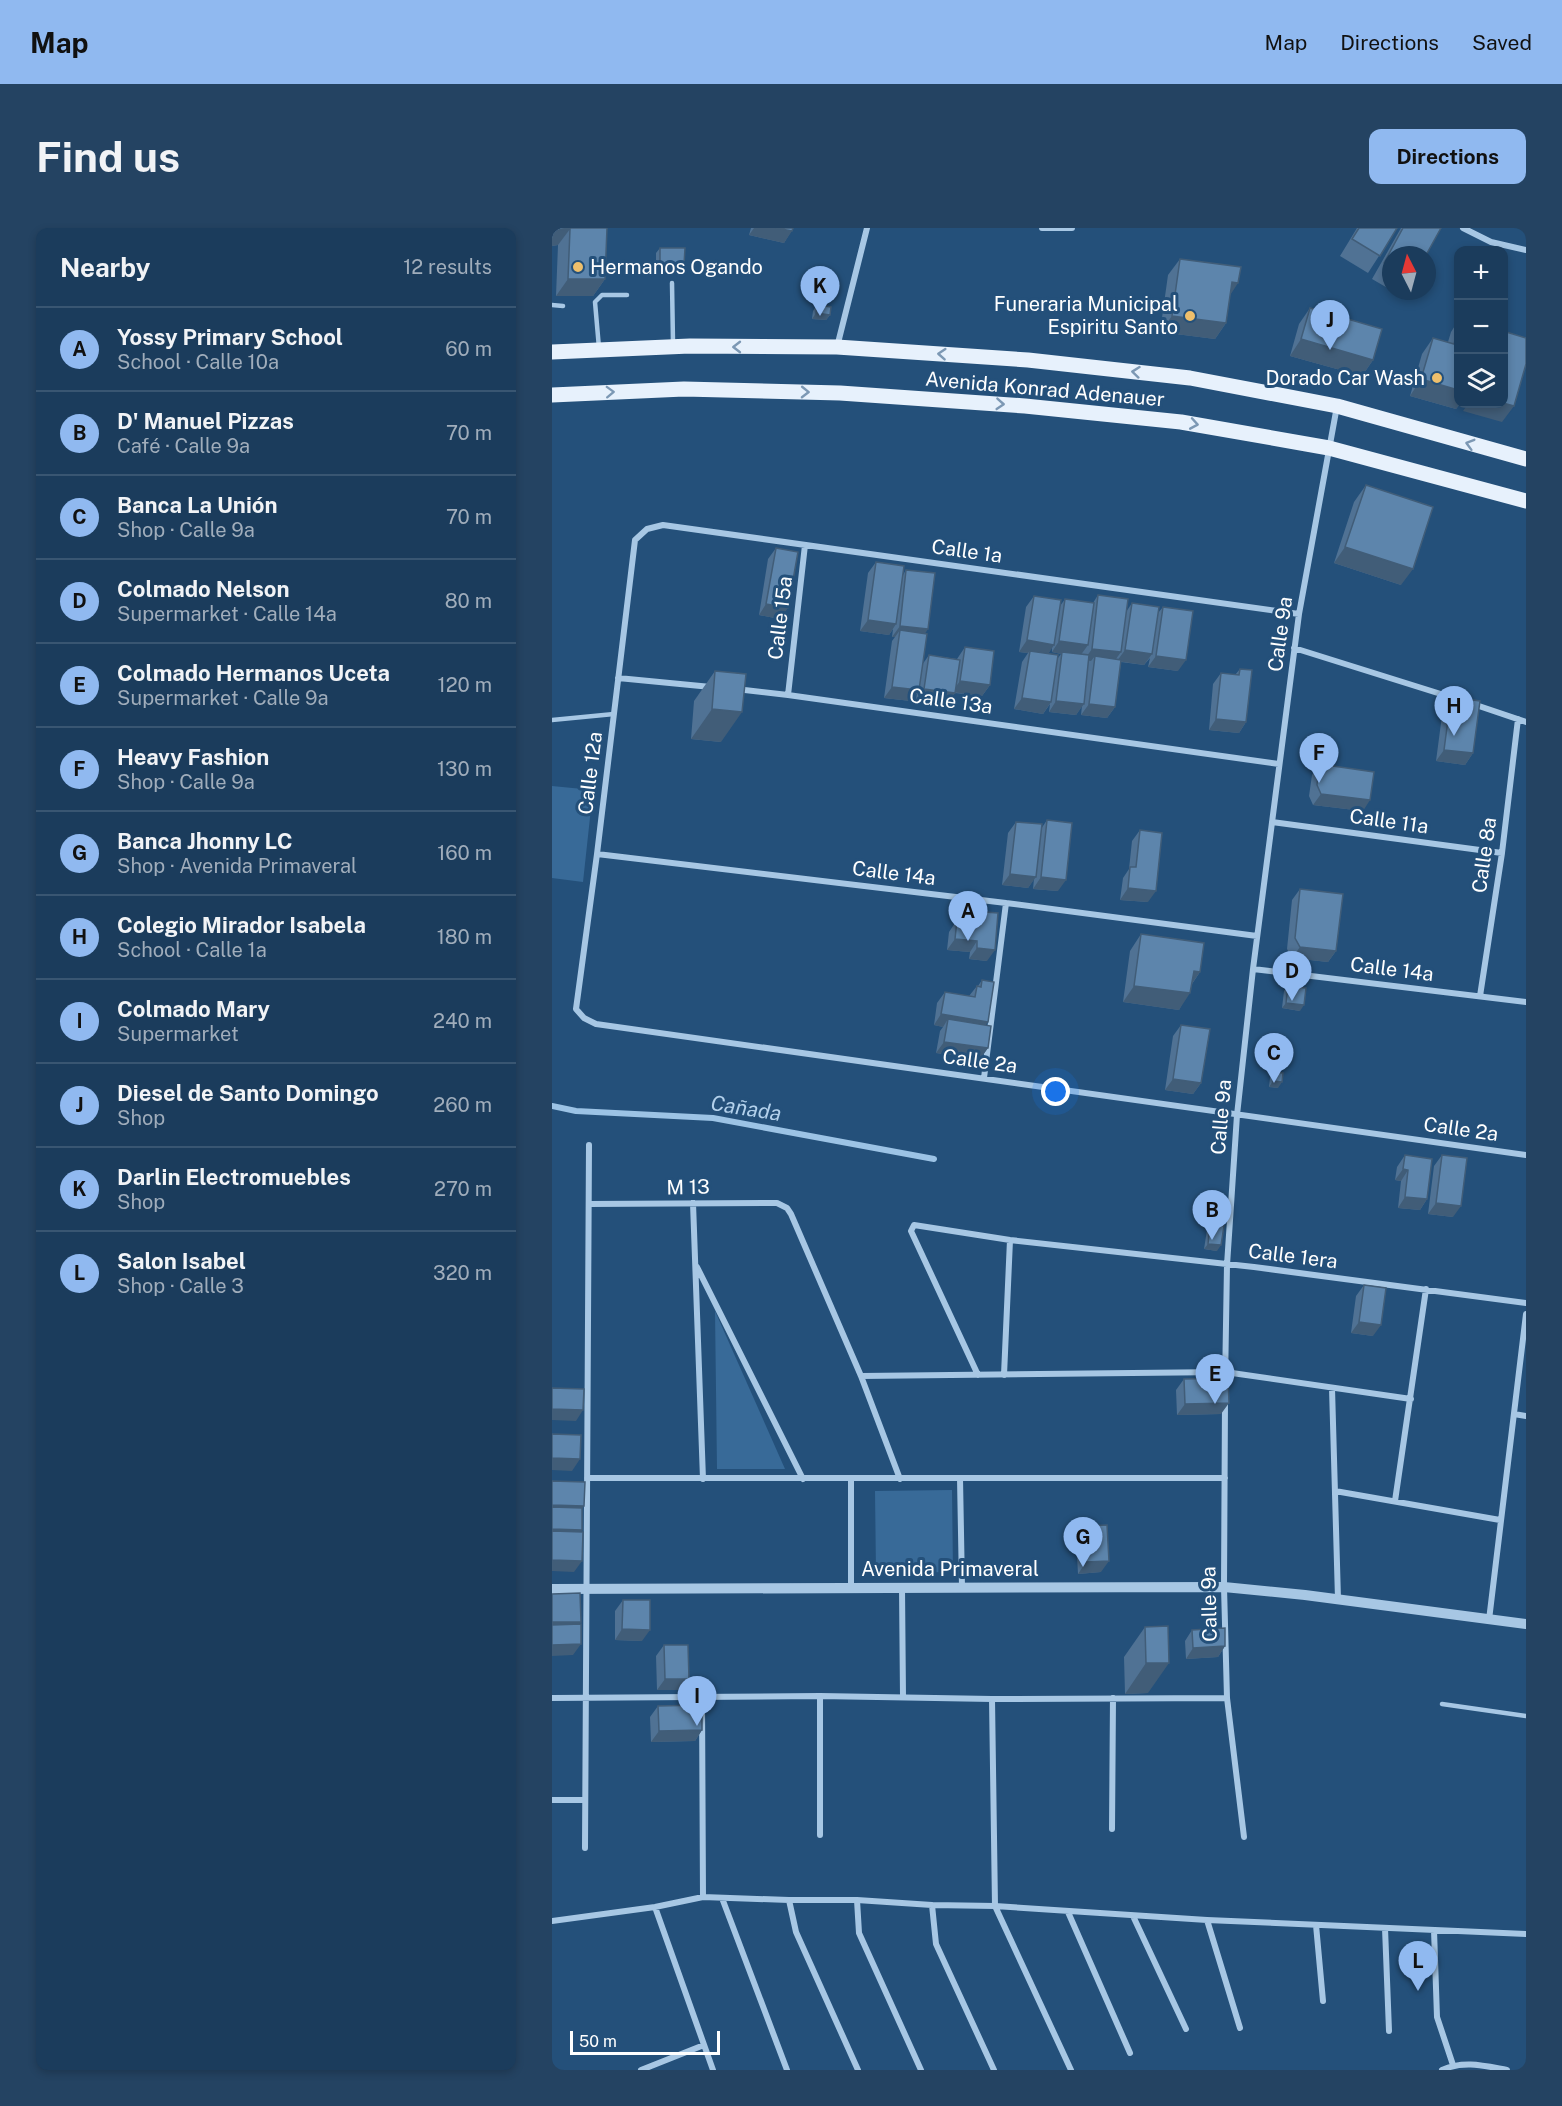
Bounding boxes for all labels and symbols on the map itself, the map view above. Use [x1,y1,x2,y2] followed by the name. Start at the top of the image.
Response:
[1382,246,1436,300] north arrow
[590,255,763,279] place label: Hermanos Ogando
[571,260,585,274] marker: Hermanos Ogando
[800,266,840,316] pin: K
[994,292,1178,339] place label: Funeraria Municipal Espiritu Santo
[1310,300,1350,350] pin: J
[1183,309,1197,323] marker: Funeraria Municipal Espiritu Santo
[732,340,741,353] one-way arrow
[937,348,946,361] one-way arrow
[1131,366,1140,379] one-way arrow
[1266,366,1425,390] place label: Dorado Car Wash
[924,367,1166,411] street label: Avenida Konrad Adenauer
[1430,371,1444,385] marker: Dorado Car Wash
[606,386,615,399] one-way arrow
[801,386,810,398] one-way arrow
[995,398,1004,411] one-way arrow
[1189,418,1199,430] one-way arrow
[1465,438,1475,451] one-way arrow
[930,534,1004,568] street label: Calle 1a
[763,575,797,661] street label: Calle 15a
[1263,595,1297,673] street label: Calle 9a
[908,683,994,719] street label: Calle 13a
[1434,686,1474,736] pin: H
[573,730,607,816] street label: Calle 12a
[1300,734,1338,783] pin: F
[1348,804,1430,838] street label: Calle 11a
[1467,816,1501,894] street label: Calle 8a
[851,856,937,890] street label: Calle 14a
[948,892,988,941] pin: A
[1272,952,1312,1001] pin: D
[1349,952,1435,986] street label: Calle 14a
[1254,1034,1294,1083] pin: C
[941,1044,1019,1078] street label: Calle 2a
[1041,1077,1070,1106] your location
[1206,1078,1236,1156] street label: Calle 9a
[709,1090,783,1126] water label: Cañada
[1422,1112,1500,1146] street label: Calle 2a
[666,1175,710,1199] street label: M 13
[1192,1190,1232,1240] pin: B
[1247,1239,1339,1273] street label: Calle 1era
[1196,1354,1234,1404] pin: E
[1064,1518,1102,1567] pin: G
[861,1557,1039,1581] street label: Avenida Primaveral
[1196,1566,1222,1642] street label: Calle 9a
[678,1676,716,1726] pin: I
[1398,1942,1438,1991] pin: L
[570,2028,720,2056] scale bar

